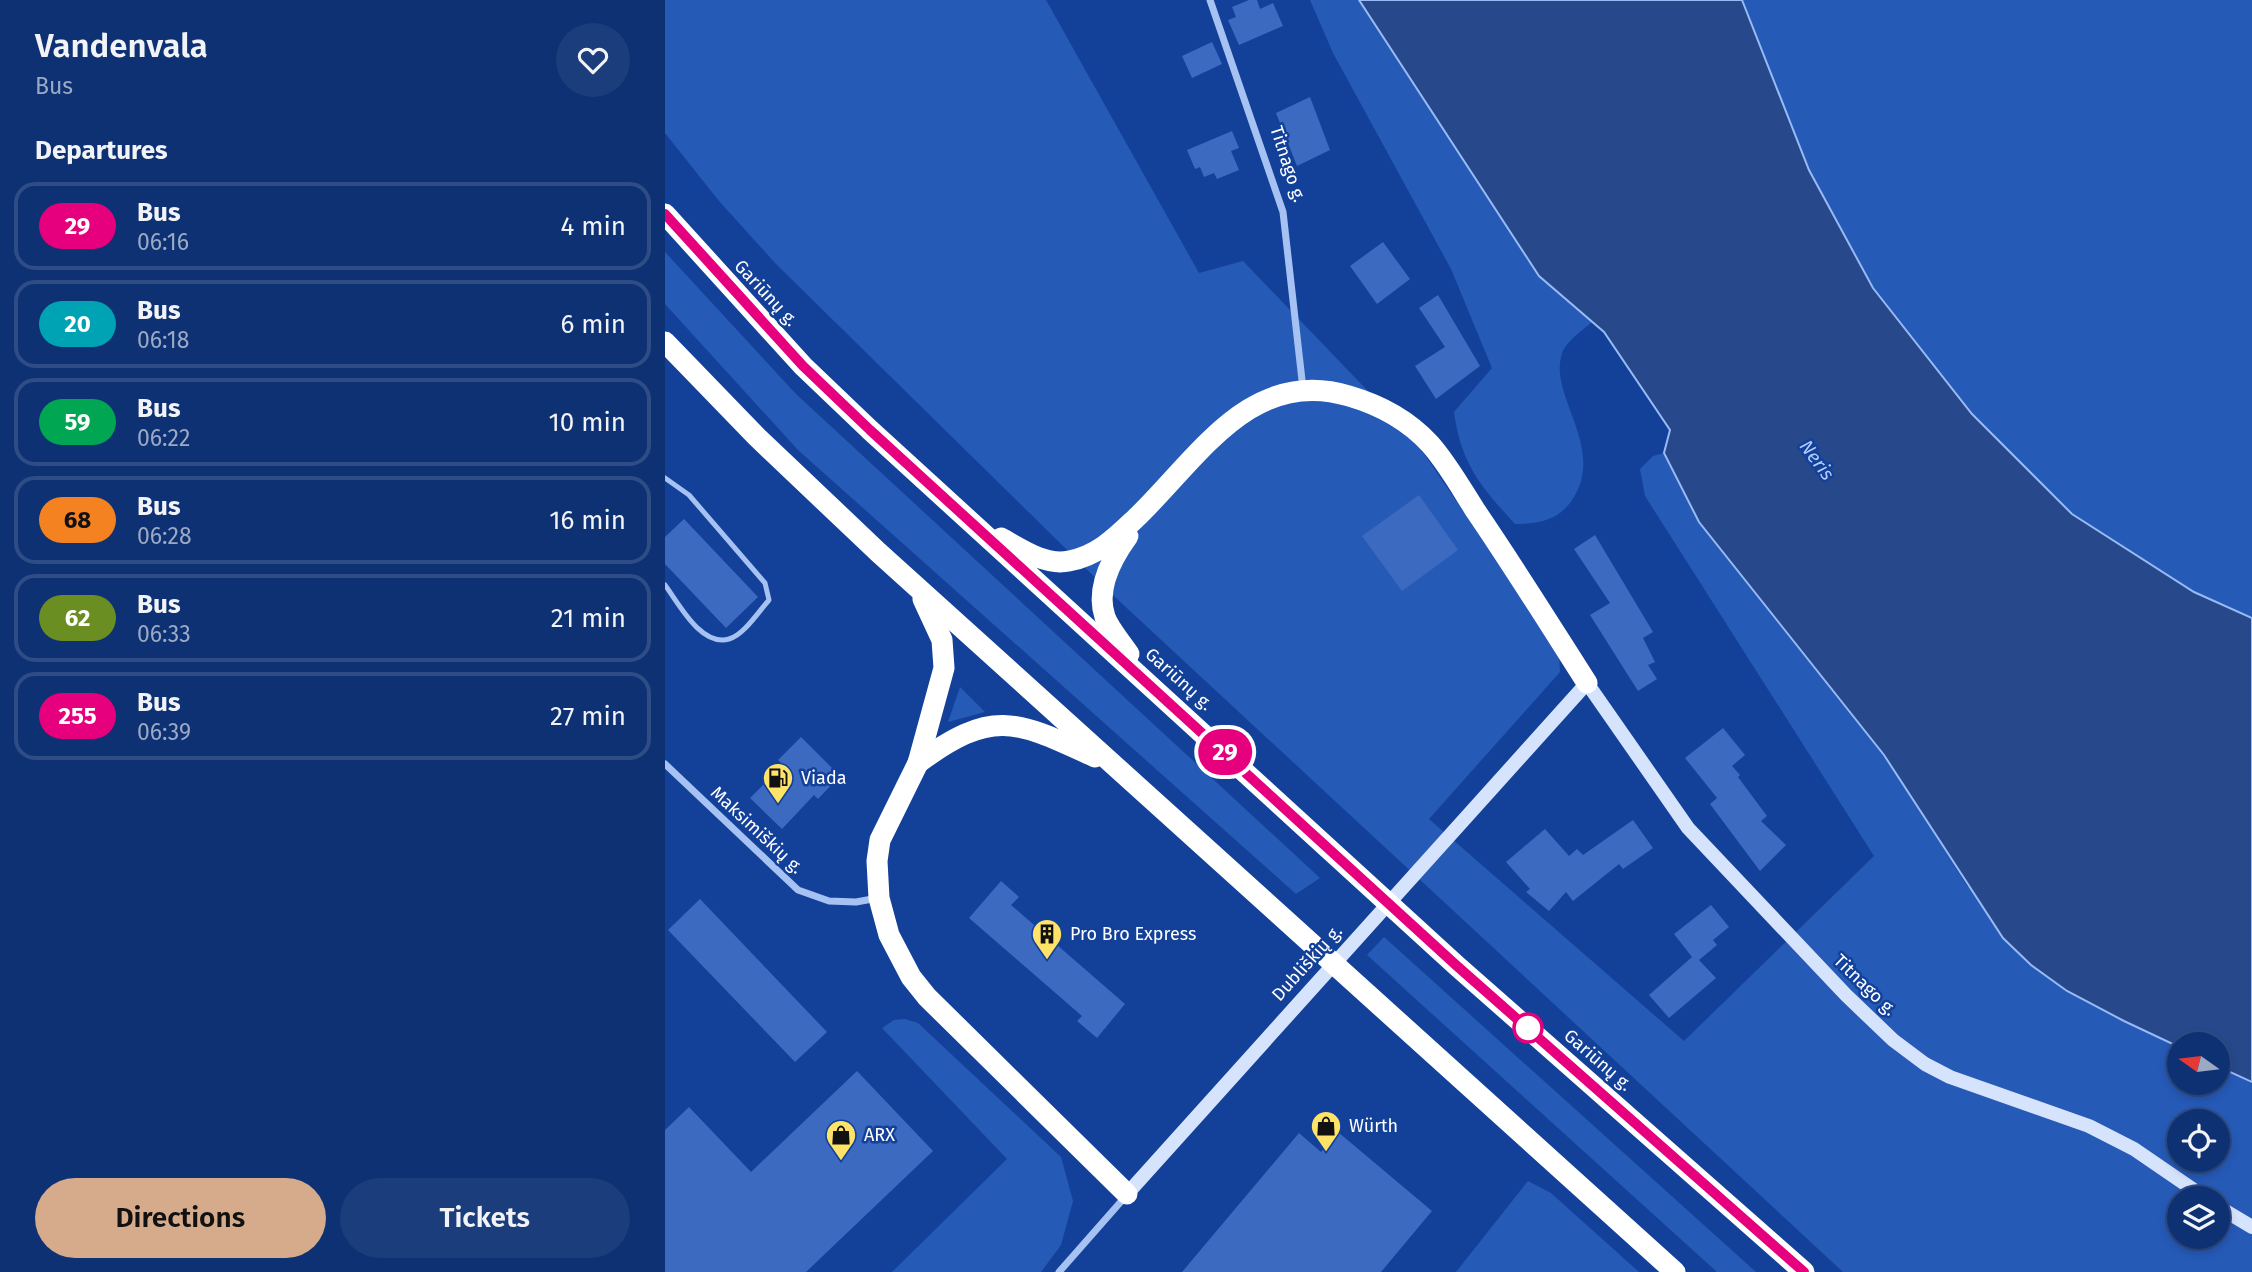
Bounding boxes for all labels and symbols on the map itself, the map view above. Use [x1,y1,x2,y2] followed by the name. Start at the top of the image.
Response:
[1265,123,1311,205] street label: Titnago g.
[730,255,802,331] street label: Gariūnų g.
[1795,435,1839,485] water label: Neris
[1141,643,1217,715] street label: Gariūnų g.
[1193,729,1257,775] line badge: 29
[761,761,795,805] fuel station icon: Viada
[801,767,846,789] place label: Viada
[706,782,808,878] street label: Maksimiškių g.
[1030,917,1064,961] building icon: Pro Bro Express
[1267,920,1347,1006] street label: Dubliškių g.
[1070,923,1196,945] place label: Pro Bro Express
[1829,950,1901,1020] street label: Titnago g.
[1513,1013,1543,1043] unlabelled marker
[1559,1024,1637,1096] street label: Gariūnų g.
[2167,1032,2229,1096] north arrow
[1309,1109,1343,1153] shop icon: Würth
[1349,1115,1398,1137] place label: Würth
[824,1118,858,1162] shop icon: ARX
[864,1124,895,1146] place label: ARX

